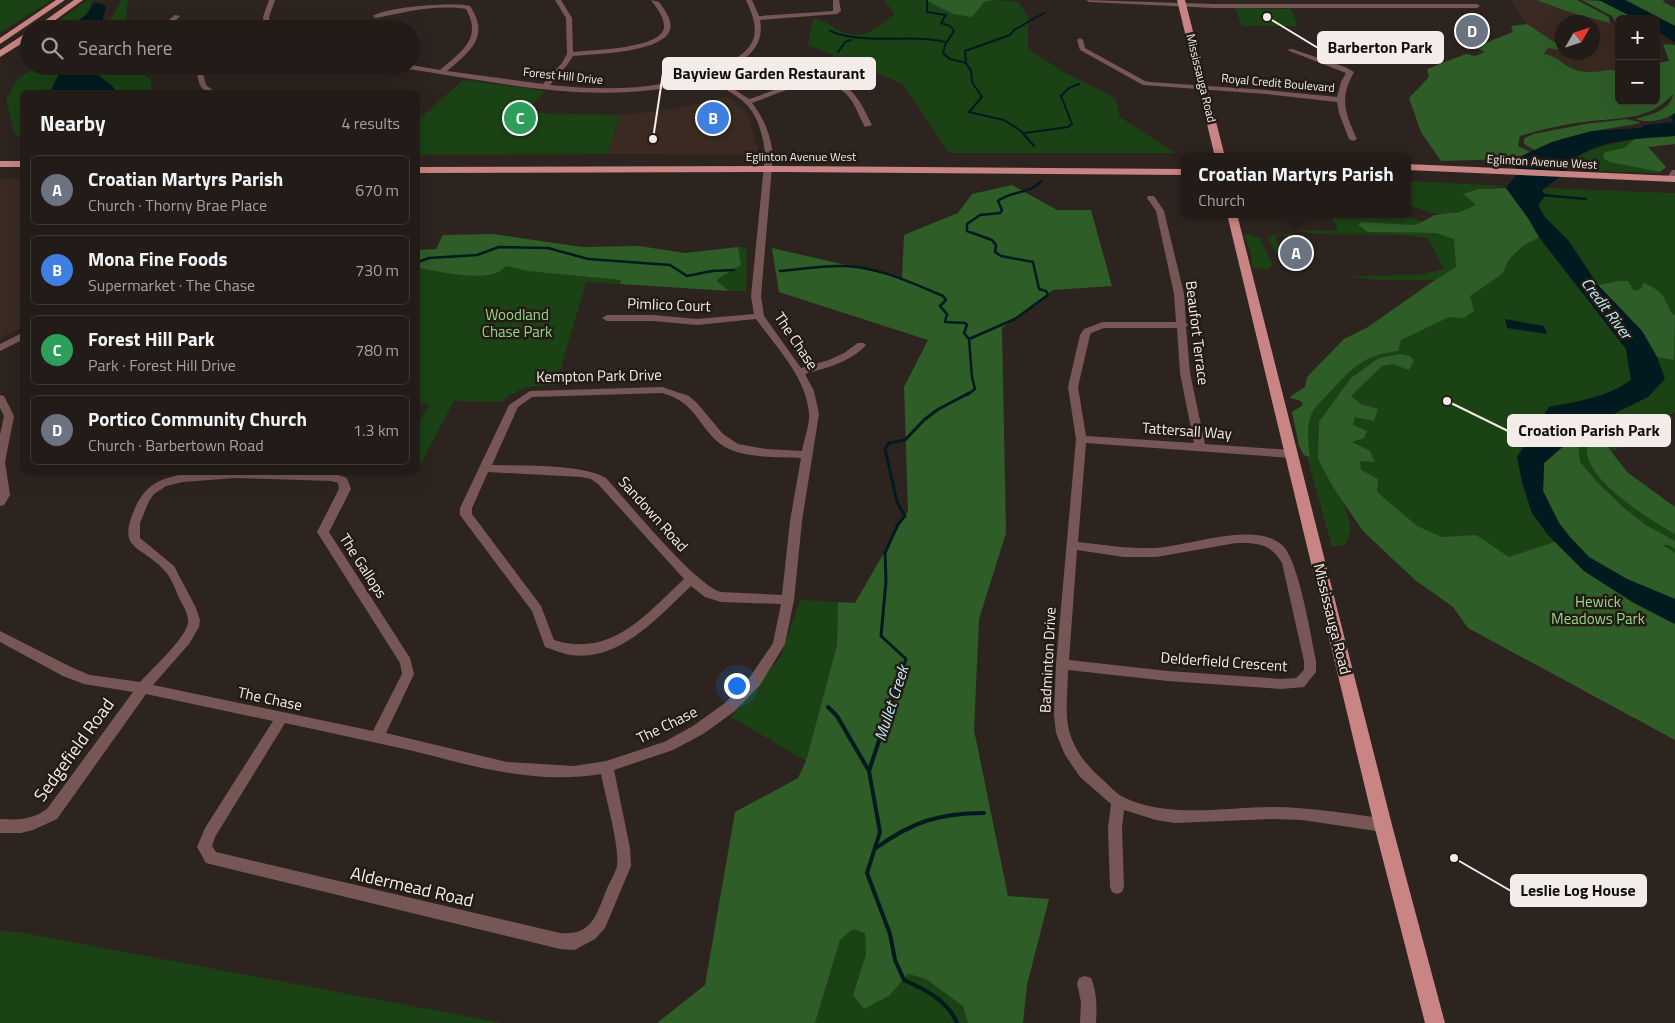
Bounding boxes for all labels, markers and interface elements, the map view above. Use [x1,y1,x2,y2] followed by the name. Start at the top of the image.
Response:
[1456,12,1488,50] pin: D
[1555,15,1600,60] north arrow
[1615,15,1660,105] map controls
[1615,15,1660,60] button: +
[20,20,420,75] search box
[1181,32,1222,124] street label: Mississauga Road
[1318,32,1443,63] callout: Barberton Park
[78,33,172,62] text: Search here
[38,34,66,62] icon: search
[1327,35,1433,59] text: Barberton Park
[663,58,875,89] callout: Bayview Garden Restaurant
[1615,60,1660,105] button: −
[673,61,865,85] text: Bayview Garden Restaurant
[522,62,604,89] street label: Forest Hill Drive
[1220,68,1336,97] street label: Royal Credit Boulevard
[504,99,536,137] pin: C
[697,99,729,137] pin: B
[40,107,105,139] text: Nearby
[341,111,400,135] text: 4 results
[746,147,857,166] street label: Eglinton Avenue West
[1486,149,1598,174] street label: Eglinton Avenue West
[1181,153,1411,218] popup
[1198,159,1394,188] text: Croatian Martyrs Parish
[88,164,283,193] text: Croatian Martyrs Parish
[52,178,62,202] text: A
[355,178,399,202] text: 670 m
[1198,188,1245,212] text: Church
[88,193,267,217] text: Church · Thorny Brae Place
[1280,234,1312,272] pin: A
[88,244,227,273] text: Mona Fine Foods
[52,258,62,282] text: B
[355,258,399,282] text: 730 m
[1576,272,1639,346] water label: Credit River
[88,273,255,297] text: Supermarket · The Chase
[1180,280,1215,386] street label: Beaufort Terrace
[627,292,712,317] street label: Pimlico Court
[482,303,552,343] park label: Woodland Chase Park
[769,307,824,374] street label: The Chase
[88,324,215,353] text: Forest Hill Park
[53,338,61,362] text: C
[355,338,399,362] text: 780 m
[88,353,236,377] text: Park · Forest Hill Drive
[536,363,662,388] street label: Kempton Park Drive
[88,404,307,433] text: Portico Community Church
[1508,415,1670,446] callout: Croation Parish Park
[1141,416,1233,445] street label: Tattersall Way
[52,418,62,442] text: D
[353,418,399,442] text: 1.3 km
[1518,418,1660,442] text: Croation Parish Park
[88,433,264,457] text: Church · Barbertown Road
[613,471,694,557] street label: Sandown Road
[334,529,393,603] street label: The Gallops
[1308,561,1357,677] street label: Mississauga Road
[1551,590,1645,630] park label: Hewick Meadows Park
[1033,607,1062,713] street label: Badminton Drive
[1160,646,1289,677] street label: Delderfield Crescent
[868,660,915,744] water label: Mullet Creek
[724,673,750,699] your location
[236,680,304,717] street label: The Chase
[27,692,120,807] street label: Sedgefield Road
[632,700,701,749] street label: The Chase
[348,859,476,914] street label: Aldermead Road
[1511,875,1646,906] callout: Leslie Log House
[1520,878,1636,902] text: Leslie Log House

